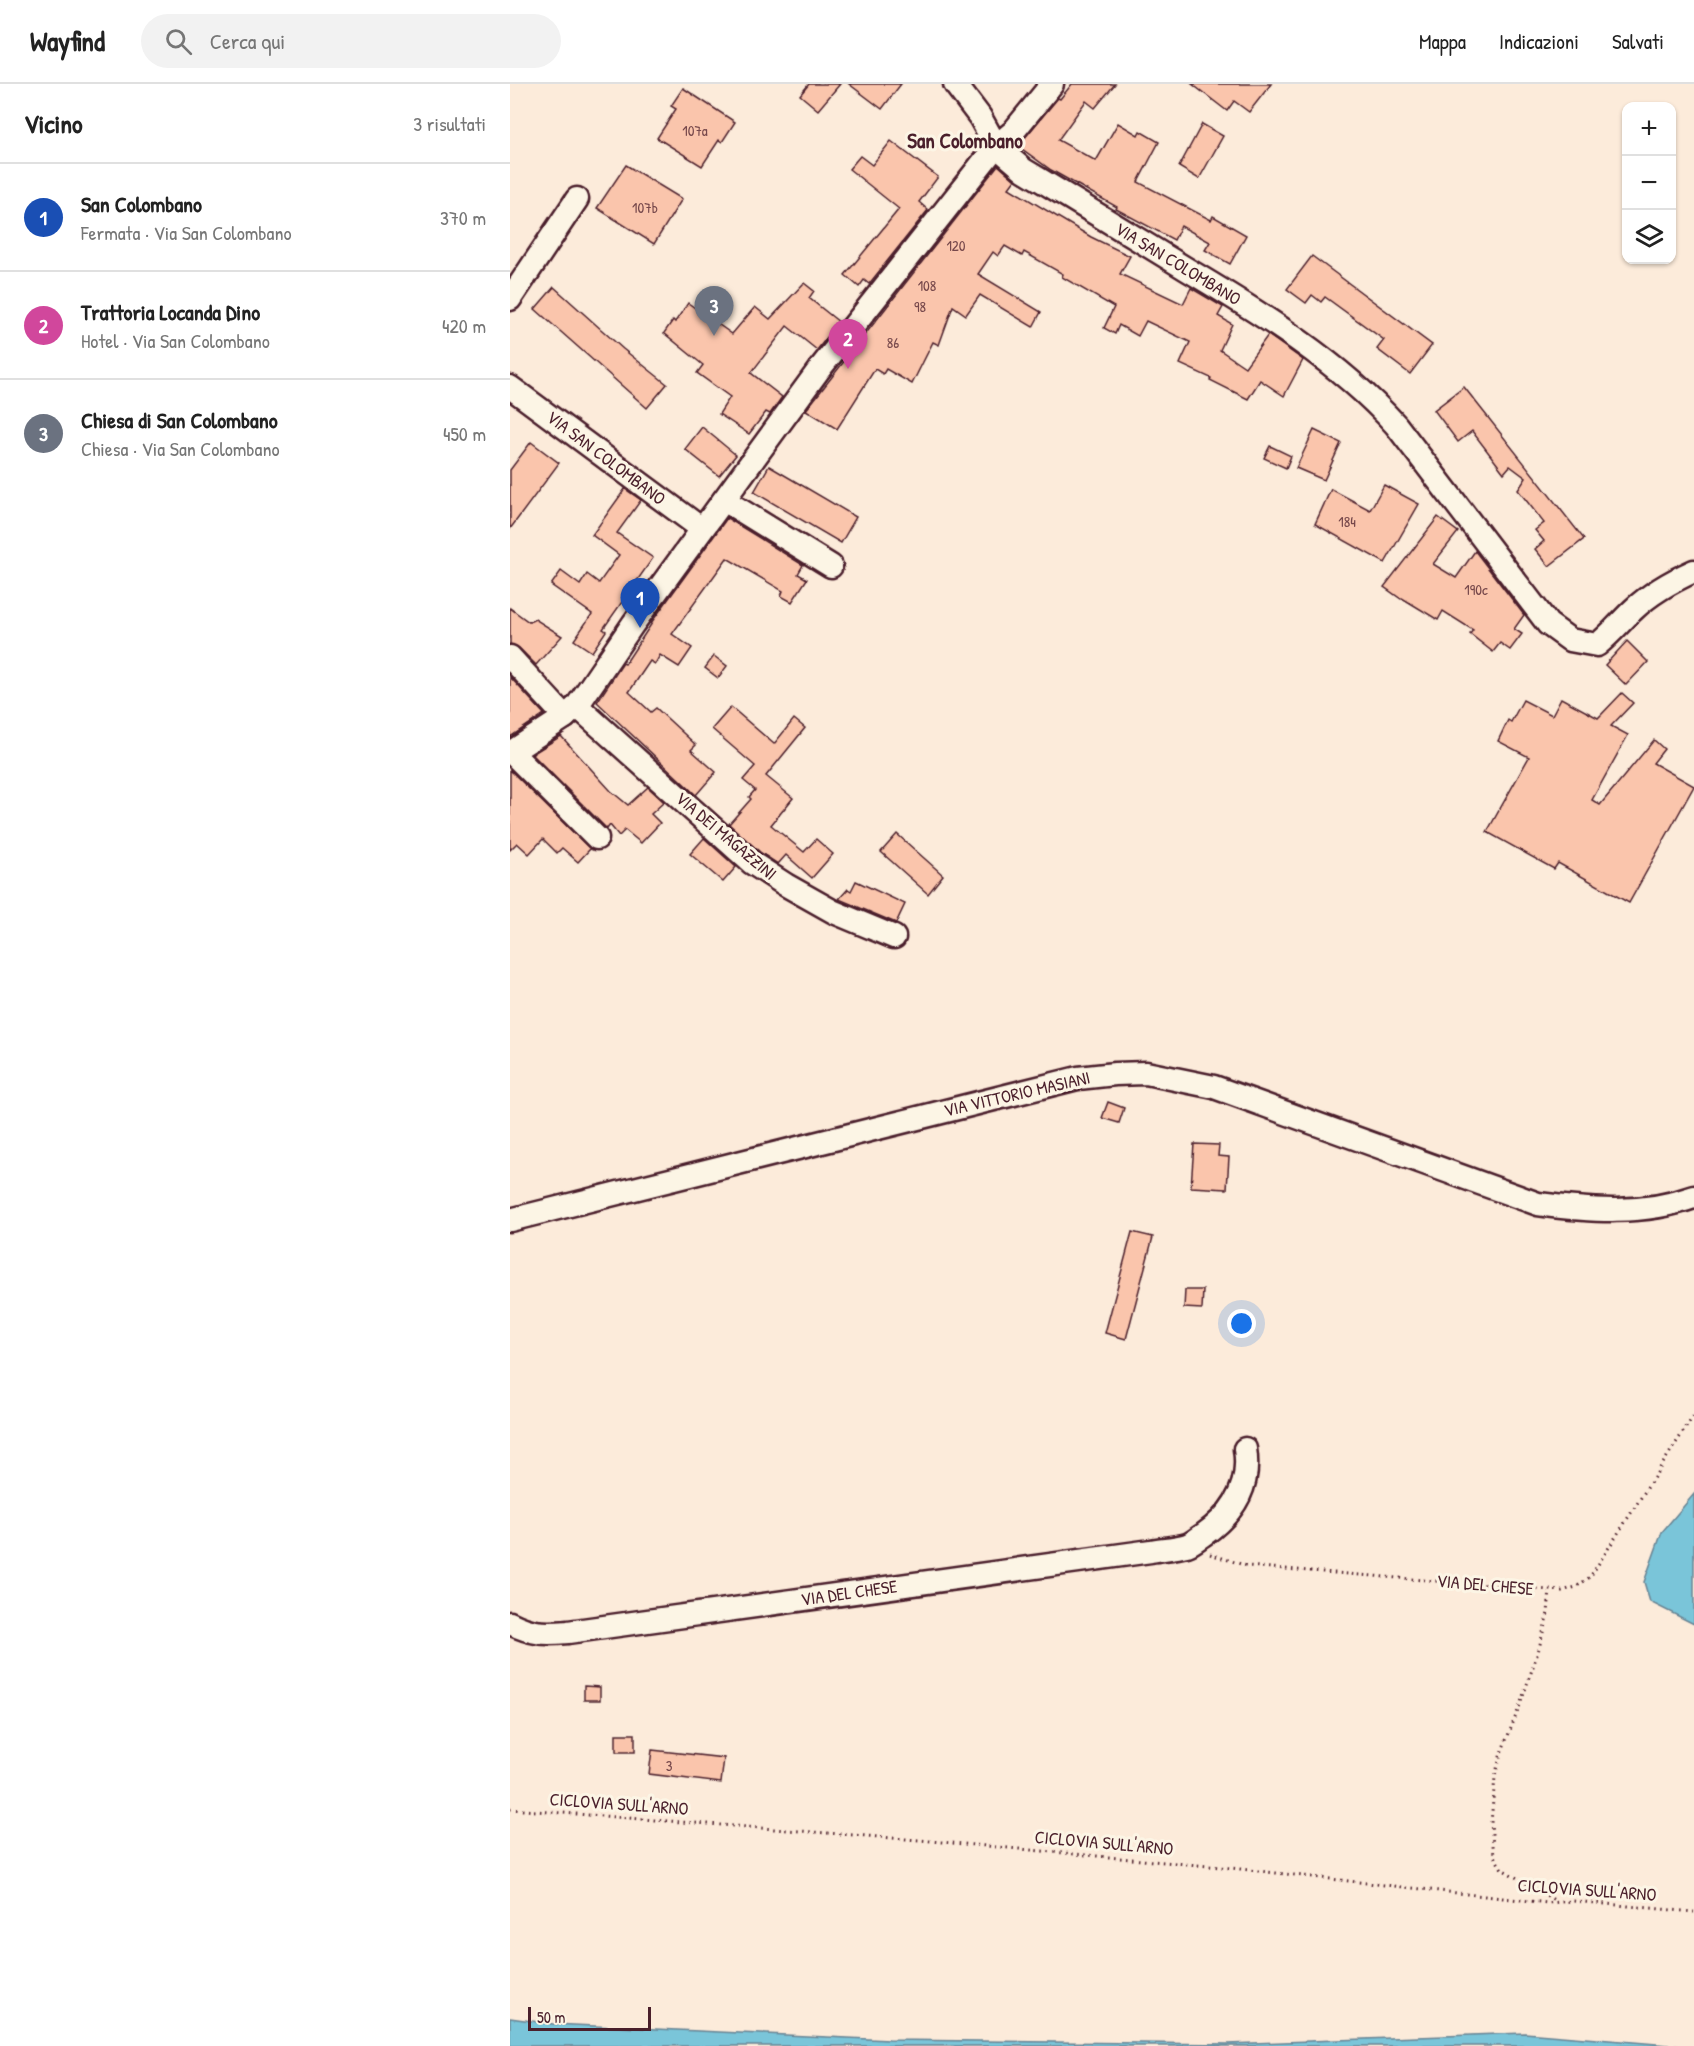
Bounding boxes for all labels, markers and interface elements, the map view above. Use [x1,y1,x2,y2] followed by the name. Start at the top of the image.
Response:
[141,14,561,68] search box
[30,22,105,60] text: Wayfind
[162,25,195,58] icon: search
[210,26,285,56] text: Cerca qui
[1419,27,1466,56] text: Mappa
[1499,27,1579,56] text: Indicazioni
[1612,27,1664,56] text: Salvati
[1622,102,1676,264] map controls
[1622,102,1676,156] button: +
[24,106,83,141] text: Vicino
[413,110,486,137] text: 3 risultati
[682,120,708,141] house number: 107a
[907,126,1023,155] district label: San Colombano
[1622,156,1676,210] button: −
[81,189,202,219] text: San Colombano
[632,197,658,218] house number: 107b
[40,204,47,231] text: 1
[440,204,486,231] text: 370 m
[1622,210,1676,264] button: layers
[1111,216,1246,311] street label: VIA SAN COLOMBANO
[81,219,292,246] text: Fermata · Via San Colombano
[946,235,966,256] house number: 120
[918,275,936,296] house number: 108
[694,286,734,336] pin: 3
[914,296,926,317] house number: 98
[81,297,260,327] text: Trattoria Locanda Dino
[39,312,48,339] text: 2
[442,312,486,339] text: 420 m
[828,320,868,369] pin: 2
[81,327,270,354] text: Hotel · Via San Colombano
[887,332,899,353] house number: 86
[81,405,278,435] text: Chiesa di San Colombano
[542,405,671,511] street label: VIA SAN COLOMBANO
[39,420,48,447] text: 3
[443,420,486,447] text: 450 m
[81,435,280,462] text: Chiesa · Via San Colombano
[1338,511,1356,532] house number: 184
[620,578,660,628] pin: 1
[1464,579,1488,600] house number: 190c
[670,786,782,885] street label: VIA DEI MAGAZZINI
[941,1065,1093,1123] street label: VIA VITTORIO MASIANI
[1227,1309,1256,1338] your location
[1436,1568,1535,1601] street label: VIA DEL CHESE
[799,1573,899,1612] street label: VIA DEL CHESE
[666,1755,673,1776] house number: 3
[549,1786,689,1821] street label: CICLOVIA SULL'ARNO
[1034,1824,1174,1861] street label: CICLOVIA SULL'ARNO
[1517,1872,1657,1907] street label: CICLOVIA SULL'ARNO
[528,2004,651,2032] scale bar
[537,2006,566,2028] text: 50 m

